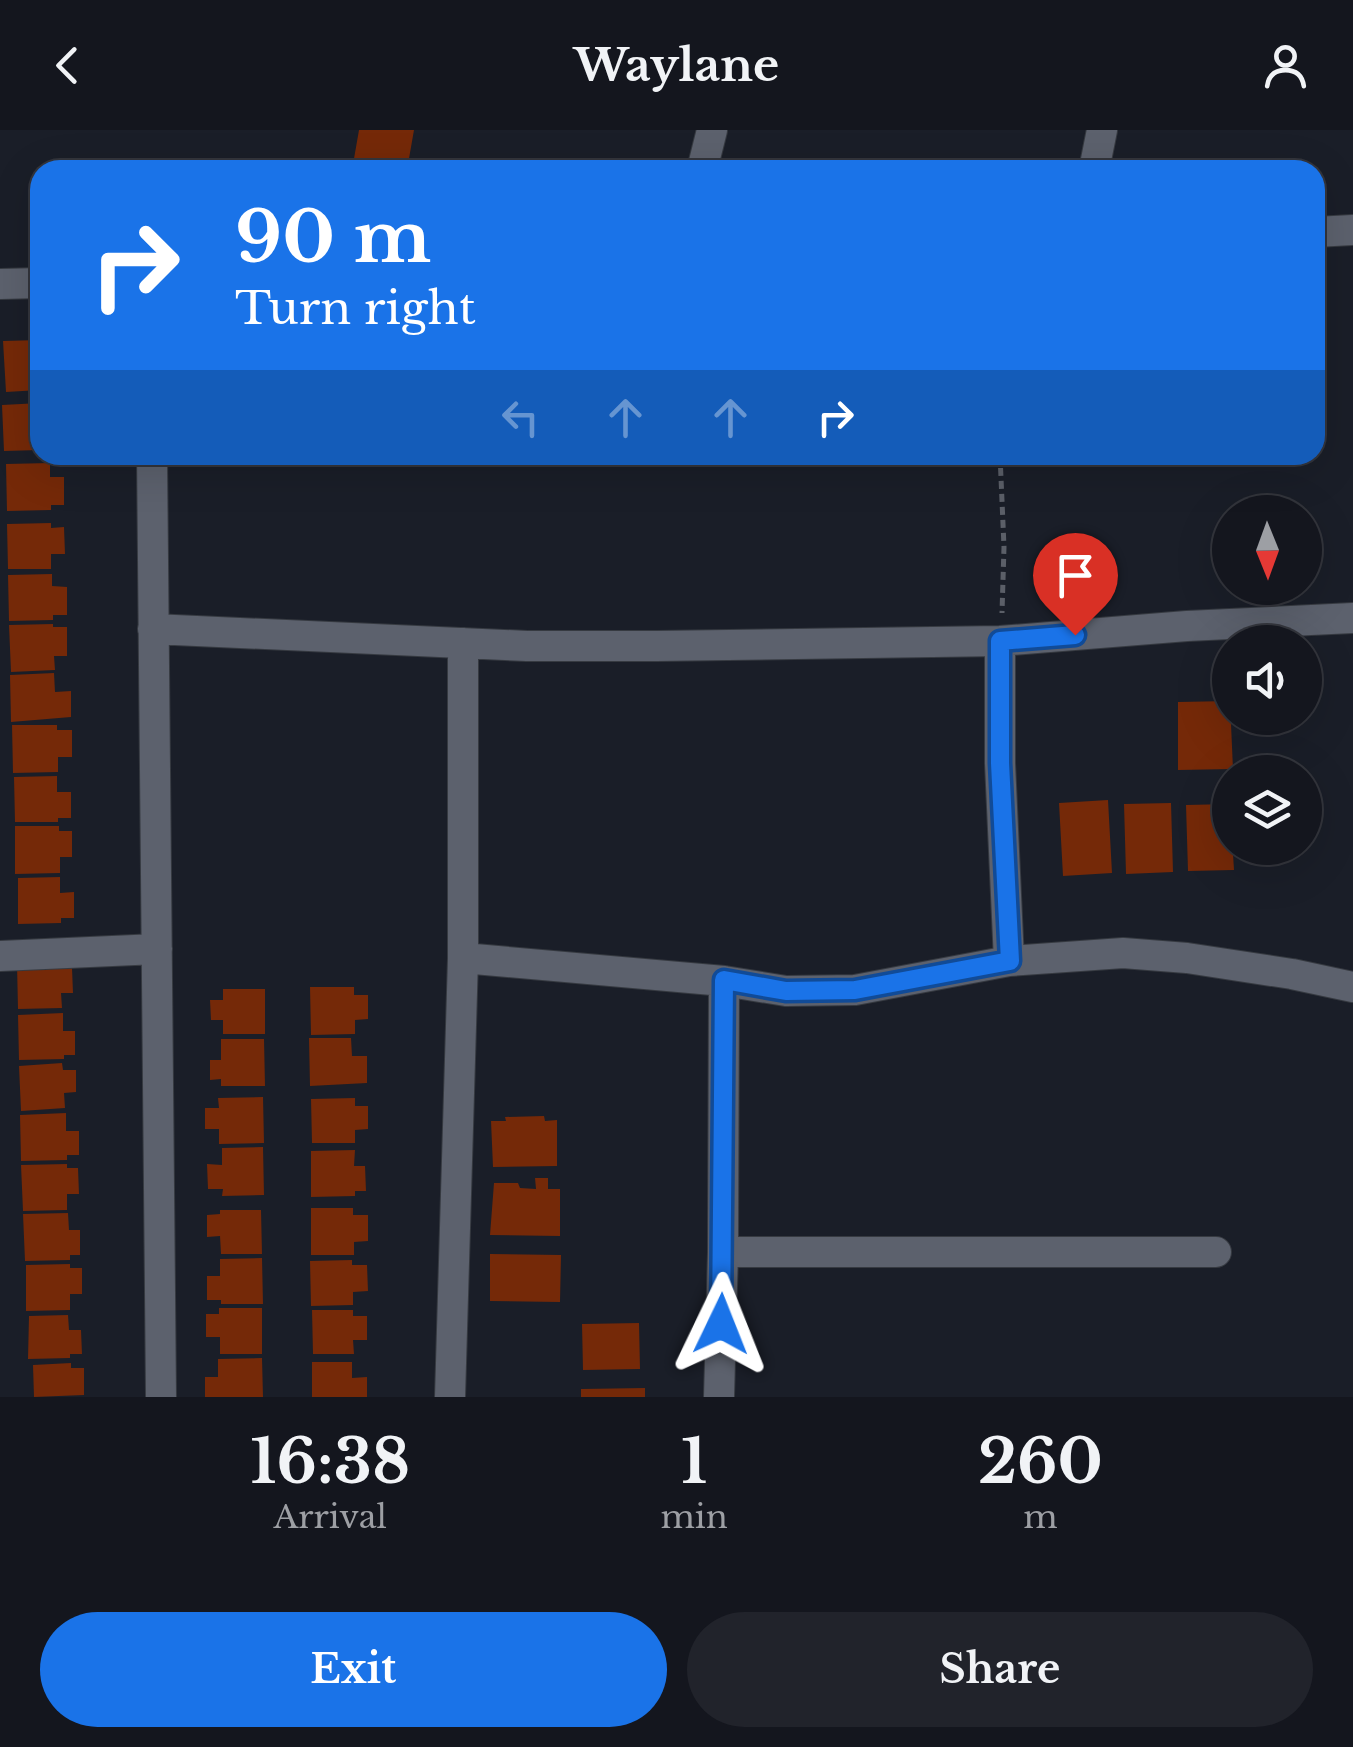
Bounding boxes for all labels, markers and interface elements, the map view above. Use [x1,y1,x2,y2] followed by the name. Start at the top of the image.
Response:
[574,37,779,93] text: Waylane
[40,38,95,93] icon: back
[1258,38,1313,93] icon: person
[235,194,431,281] text: 90 m
[70,200,200,330] icon: right
[235,280,476,336] text: Turn right
[493,390,548,445] icon: left
[598,390,653,445] icon: ahead
[703,390,758,445] icon: ahead
[808,390,863,445] icon: right
[1212,495,1322,605] north arrow
[1212,495,1322,865] map controls
[1033,533,1118,636] pin
[1048,548,1103,603] icon: arrive
[1212,625,1322,735] button: sound
[1212,755,1322,865] button: layers
[669,1272,773,1376] position arrow
[250,1425,410,1499] text: 16:38
[681,1425,707,1499] text: 1
[978,1425,1103,1499] text: 260
[274,1497,387,1537] text: Arrival
[660,1497,728,1537] text: min
[1023,1497,1058,1537] text: m
[40,1612,667,1727] button: Exit
[687,1612,1313,1727] button: Share

